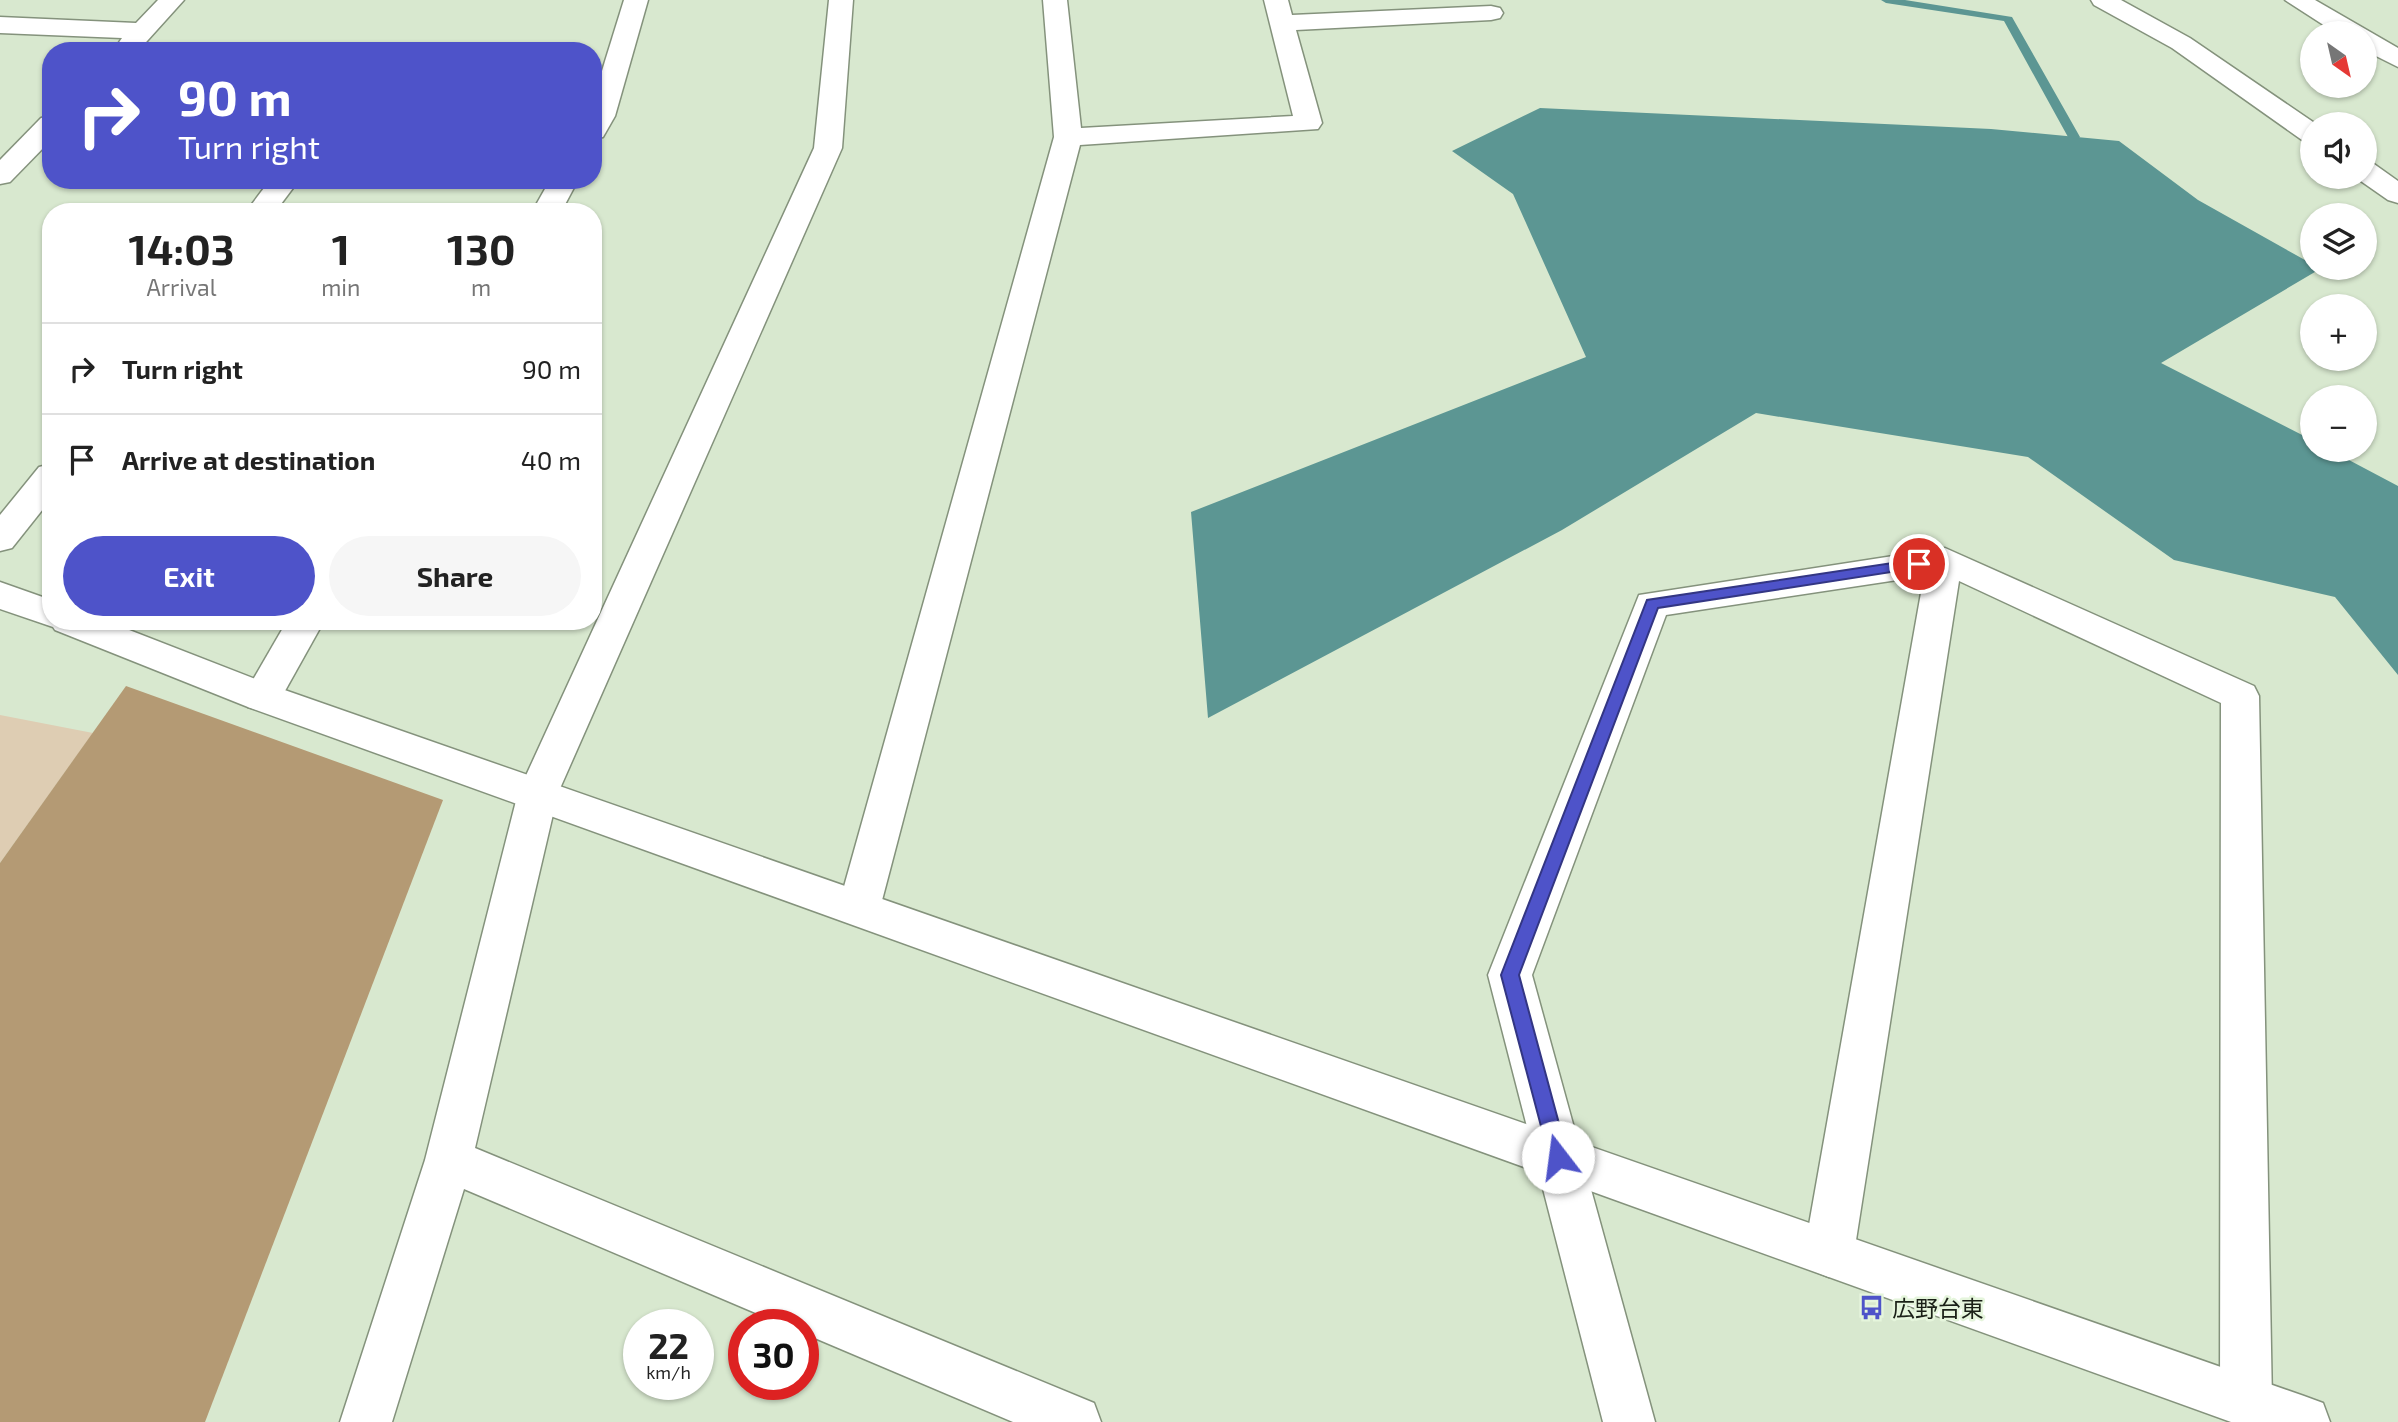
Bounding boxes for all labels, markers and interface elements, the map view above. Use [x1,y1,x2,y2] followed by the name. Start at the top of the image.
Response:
[2300,21,2376,98] north arrow
[2300,21,2377,462] map controls
[178,67,292,126] text: 90 m
[63,70,154,161] icon: right
[2300,112,2377,189] button: sound
[178,127,320,165] text: Turn right
[2300,203,2377,280] button: layers
[129,223,235,273] text: 14:03
[332,223,350,273] text: 1
[447,223,515,273] text: 130
[147,273,217,301] text: Arrival
[321,273,360,301] text: min
[471,273,491,301] text: m
[2300,294,2377,371] button: +
[63,350,101,388] icon: right
[122,353,243,384] text: Turn right
[522,353,581,384] text: 90 m
[2300,385,2377,462] button: −
[63,441,101,479] icon: arrive
[122,444,375,475] text: Arrive at destination
[521,444,581,475] text: 40 m
[1889,534,1949,594] pin
[63,536,315,616] button: Exit
[329,536,581,616] button: Share
[1900,545,1938,583] icon: arrive
[1521,1120,1595,1194] position arrow
[1858,1294,1886,1322] bus stop icon: 広野台東
[1892,1294,1984,1322] place label: 広野台東
[728,1309,819,1400] speed limit sign: 30
[648,1324,689,1366] text: 22
[646,1361,691,1383] text: km/h

